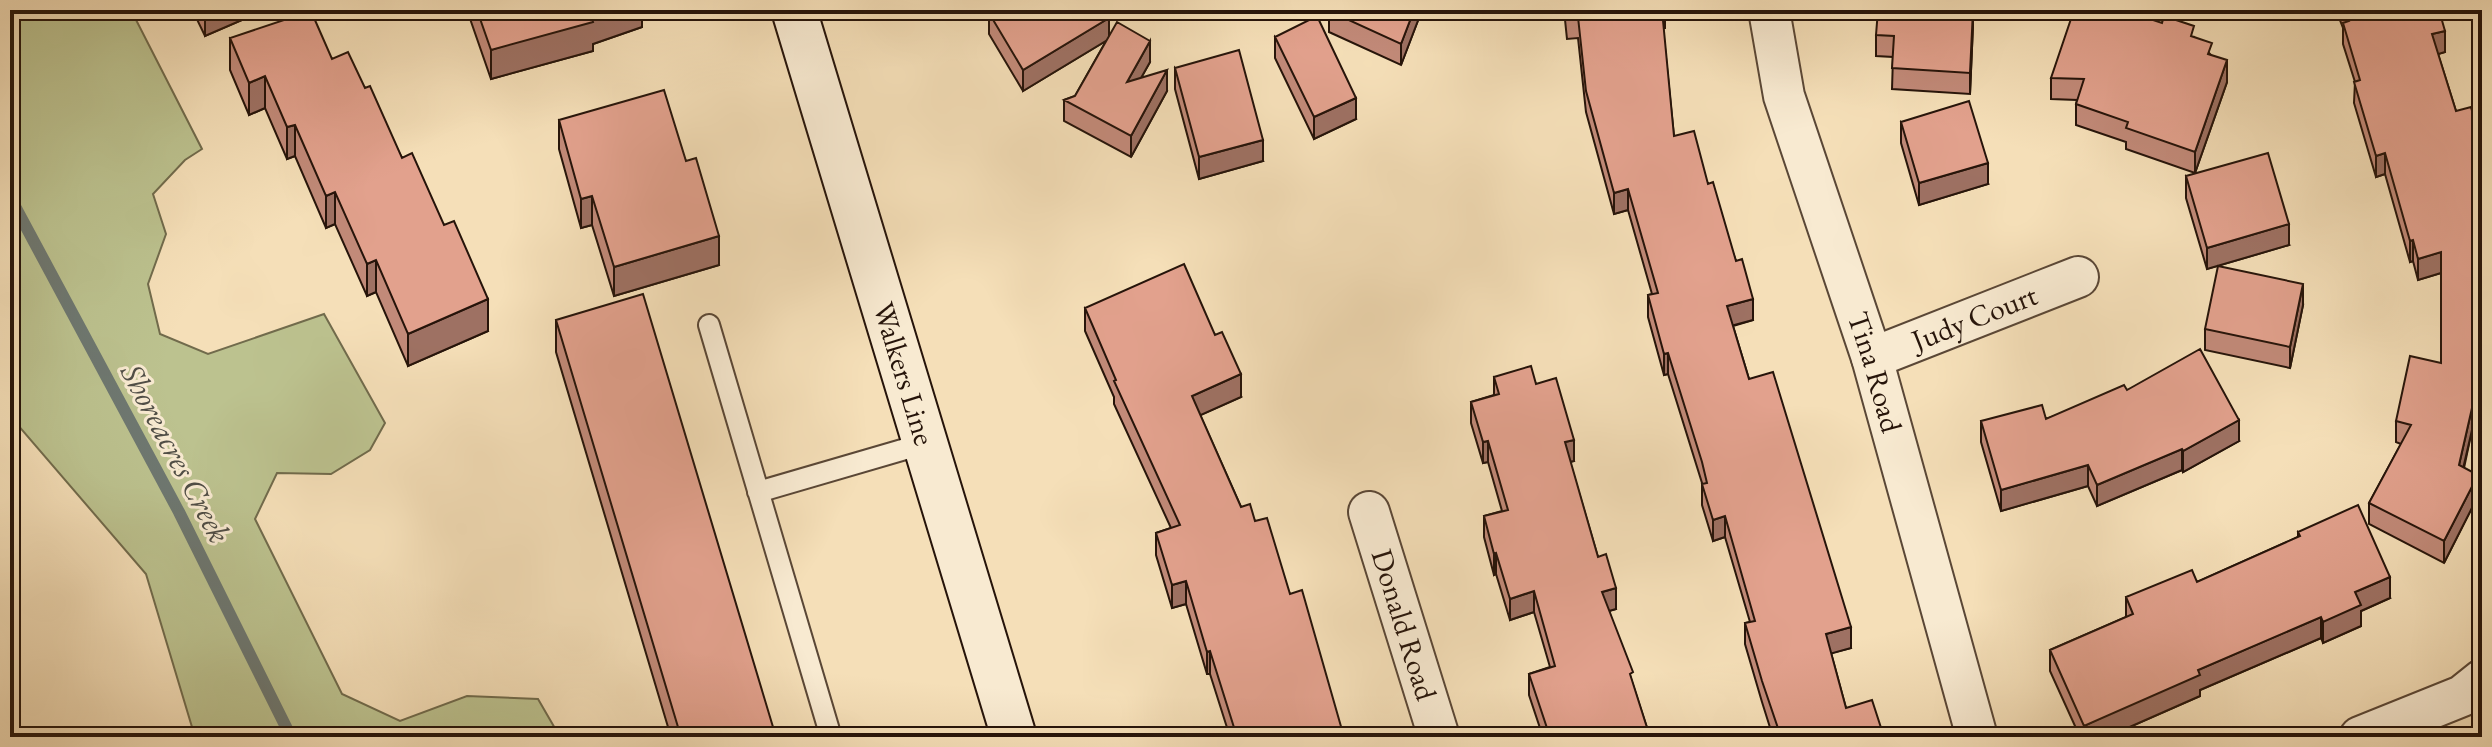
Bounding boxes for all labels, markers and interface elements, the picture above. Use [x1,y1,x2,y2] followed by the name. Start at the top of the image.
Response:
[1903,275,2043,361] street label: Judy Court
[864,297,945,450] street label: Walkers Line
[1839,306,1912,437] street label: Tina Road
[111,355,241,551] water label: Shoreacres Creek
[1363,544,1447,706] street label: Donald Road

